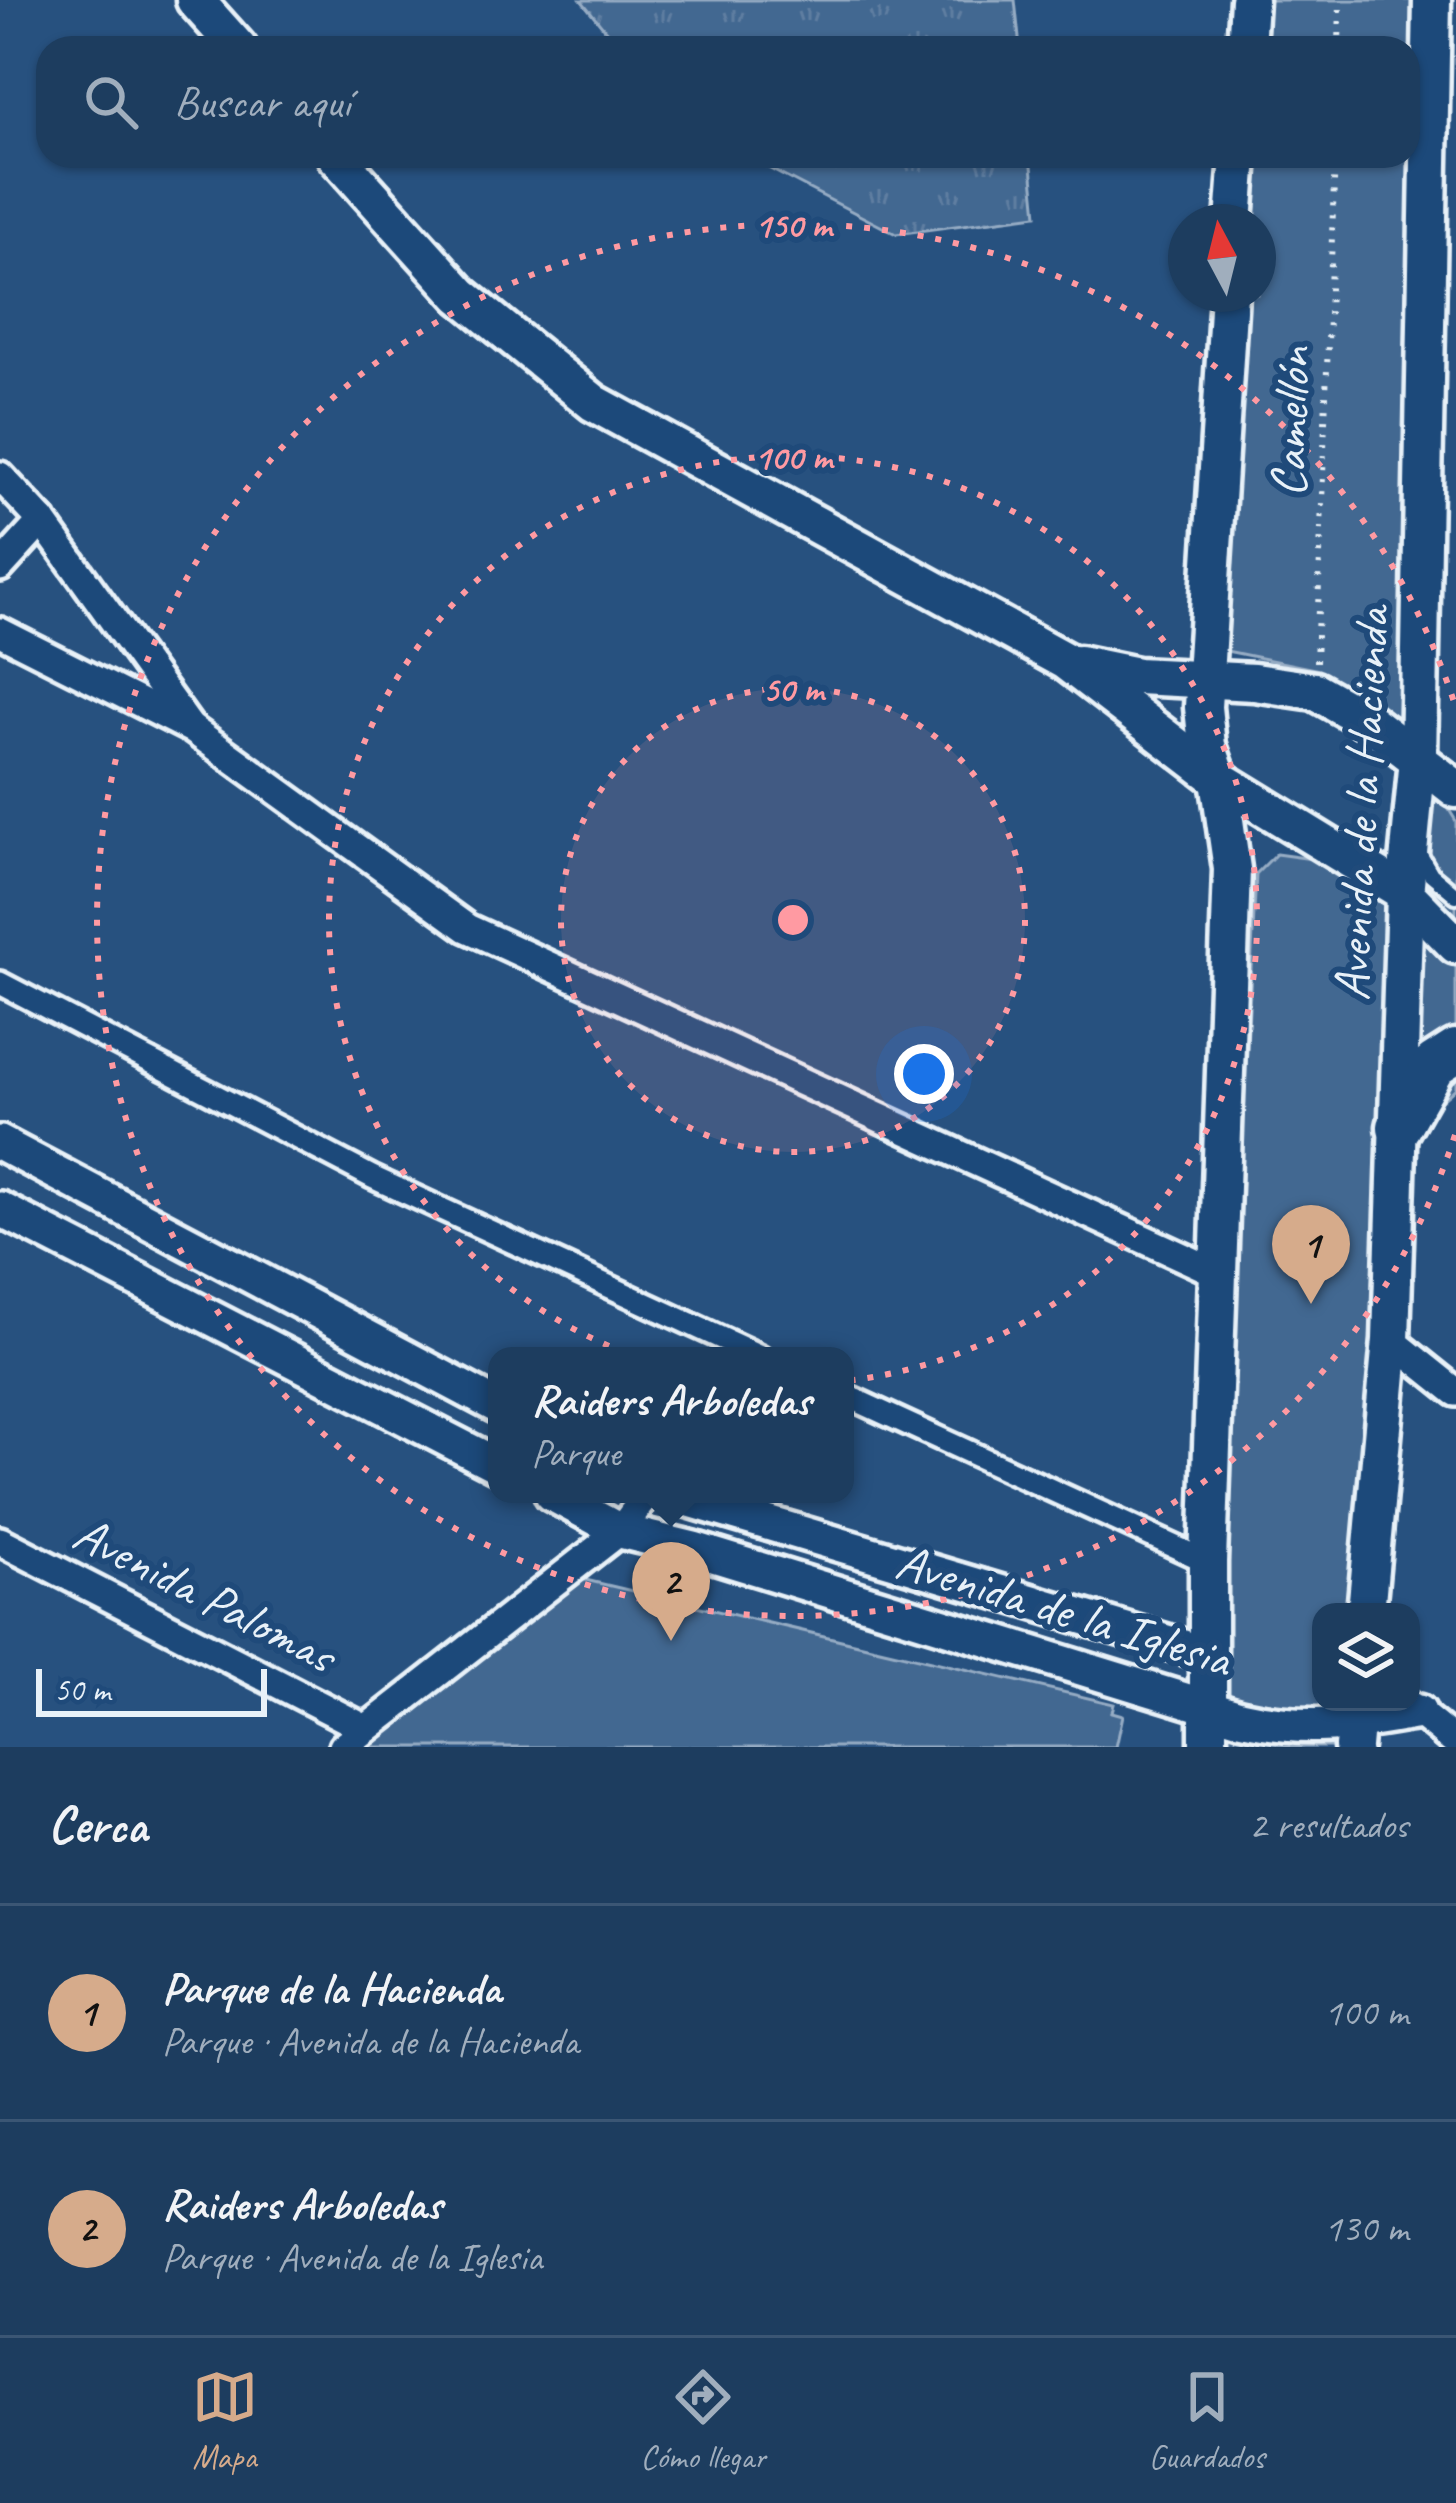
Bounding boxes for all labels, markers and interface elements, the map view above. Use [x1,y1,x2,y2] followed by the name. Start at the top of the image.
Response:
[36,36,1420,168] search box
[78,69,144,135] icon: search
[174,74,350,131] text: Buscar aquí
[754,202,835,248] text: 150 m
[1168,204,1276,312] north arrow
[1255,344,1325,498] street label: Camellón
[754,434,835,480] text: 100 m
[1319,602,1403,1002] street label: Avenida de la Hacienda
[762,666,827,712] text: 50 m
[772,899,814,941] centre of rings
[894,1044,954,1104] your location
[1272,1205,1350,1304] pin: 1
[488,1347,854,1503] popup
[531,1372,811,1429] text: Raiders Arboledas
[531,1429,621,1478] text: Parque
[63,1501,350,1689] street label: Avenida Palomas
[889,1529,1242,1692] street label: Avenida de la Iglesia
[632,1542,710,1641] pin: 2
[1312,1603,1420,1711] map controls
[1312,1603,1420,1711] button: layers
[36,1663,267,1716] scale bar
[54,1669,110,1711] text: 50 m
[48,1793,147,1857] text: Cerca
[1249,1801,1408,1850] text: 2 resultados
[162,1960,501,2017] text: Parque de la Hacienda
[78,1988,96,2037] text: 1
[1324,1988,1408,2037] text: 100 m
[162,2017,579,2066] text: Parque · Avenida de la Hacienda
[162,2176,442,2233] text: Raiders Arboledas
[78,2204,96,2253] text: 2
[1324,2204,1408,2253] text: 130 m
[162,2233,542,2282] text: Parque · Avenida de la Iglesia
[192,2364,258,2478] tab: Mapa
[641,2364,766,2478] tab: Cómo llegar
[1149,2364,1264,2478] tab: Guardados

